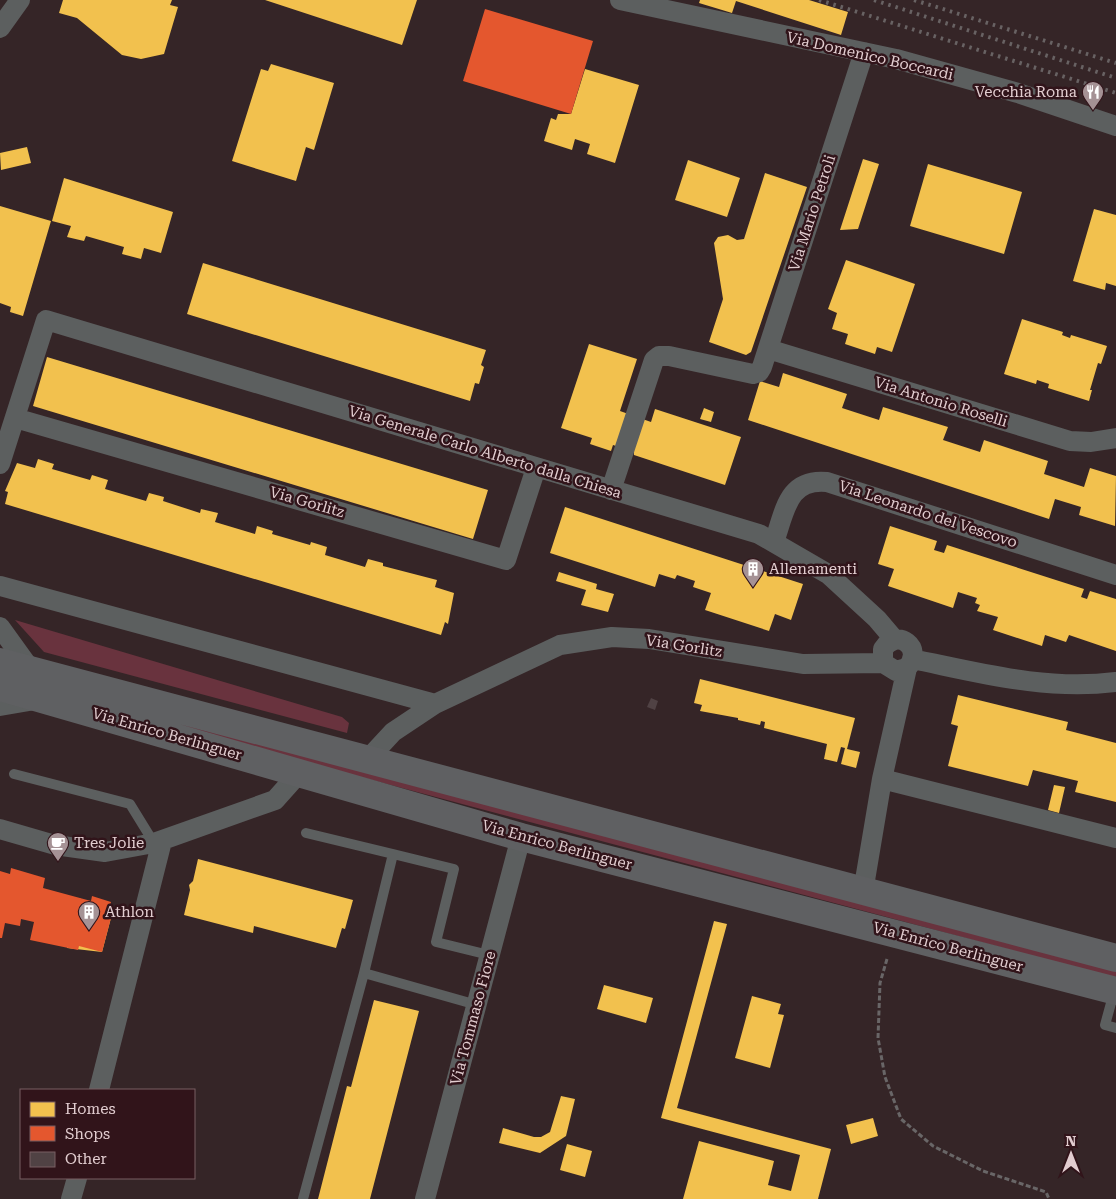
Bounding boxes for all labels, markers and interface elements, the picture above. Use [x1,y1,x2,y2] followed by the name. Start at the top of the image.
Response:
[785,28,955,84] street label: Via Domenico Boccardi
[1081,80,1105,111] restaurant icon: Vecchia Roma
[975,83,1077,101] place label: Vecchia Roma
[785,152,839,273] street label: Via Mario Petroli
[872,373,1010,431] street label: Via Antonio Roselli
[346,402,624,502] street label: Via Generale Carlo Alberto dalla Chiesa
[837,477,1019,551] street label: Via Leonardo del Vescovo
[268,483,346,521] street label: Via Gorlitz
[741,557,765,588] building icon: Allenamenti
[769,560,857,578] place label: Allenamenti
[645,631,723,661] street label: Via Gorlitz
[90,704,244,764] street label: Via Enrico Berlinguer
[480,816,634,874] street label: Via Enrico Berlinguer
[46,831,70,862] cafe icon: Tres Jolie
[74,834,144,852] place label: Tres Jolie
[77,900,101,931] building icon: Athlon
[105,903,154,921] place label: Athlon
[871,918,1025,976] street label: Via Enrico Berlinguer
[446,949,500,1087] street label: Via Tommaso Fiore
[20,1089,195,1179] legend
[65,1100,116,1118] text: Homes
[65,1125,110,1143] text: Shops
[1046,1129,1096,1179] north arrow
[1066,1133,1077,1149] text: N
[65,1150,107,1168] text: Other

